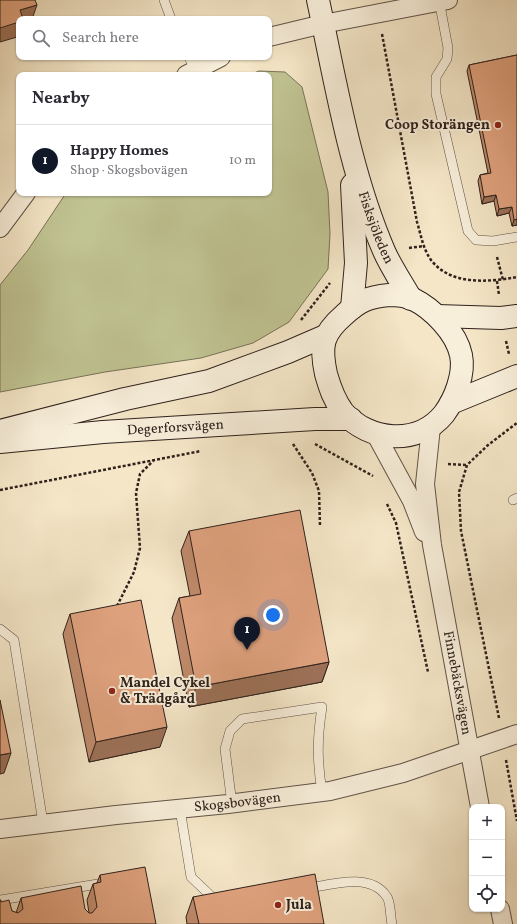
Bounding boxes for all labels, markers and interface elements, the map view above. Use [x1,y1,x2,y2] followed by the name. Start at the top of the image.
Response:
[16,16,272,60] search box
[30,27,52,49] icon: search
[62,28,139,49] text: Search here
[32,87,90,110] text: Nearby
[385,116,490,135] place label: Coop Storängen
[493,120,503,130] marker: Coop Storängen
[70,141,169,162] text: Happy Homes
[42,152,48,170] text: 1
[229,152,256,170] text: 10 m
[70,162,188,180] text: Shop · Skogsbovägen
[353,189,398,267] street label: Fisksjöleden
[126,415,224,440] street label: Degerforsvägen
[263,605,283,625] your location
[234,617,260,650] pin: 1
[438,629,476,737] street label: Finnebäcksvägen
[120,674,210,709] place label: Mandel Cykel & Trädgård
[107,686,117,696] marker: Mandel Cykel & Trädgård
[193,788,282,817] street label: Skogsbovägen
[469,804,505,912] map controls
[469,804,505,840] button: +
[469,840,505,876] button: −
[469,876,505,912] button: locate
[285,896,312,915] place label: Jula
[273,900,283,910] marker: Jula

